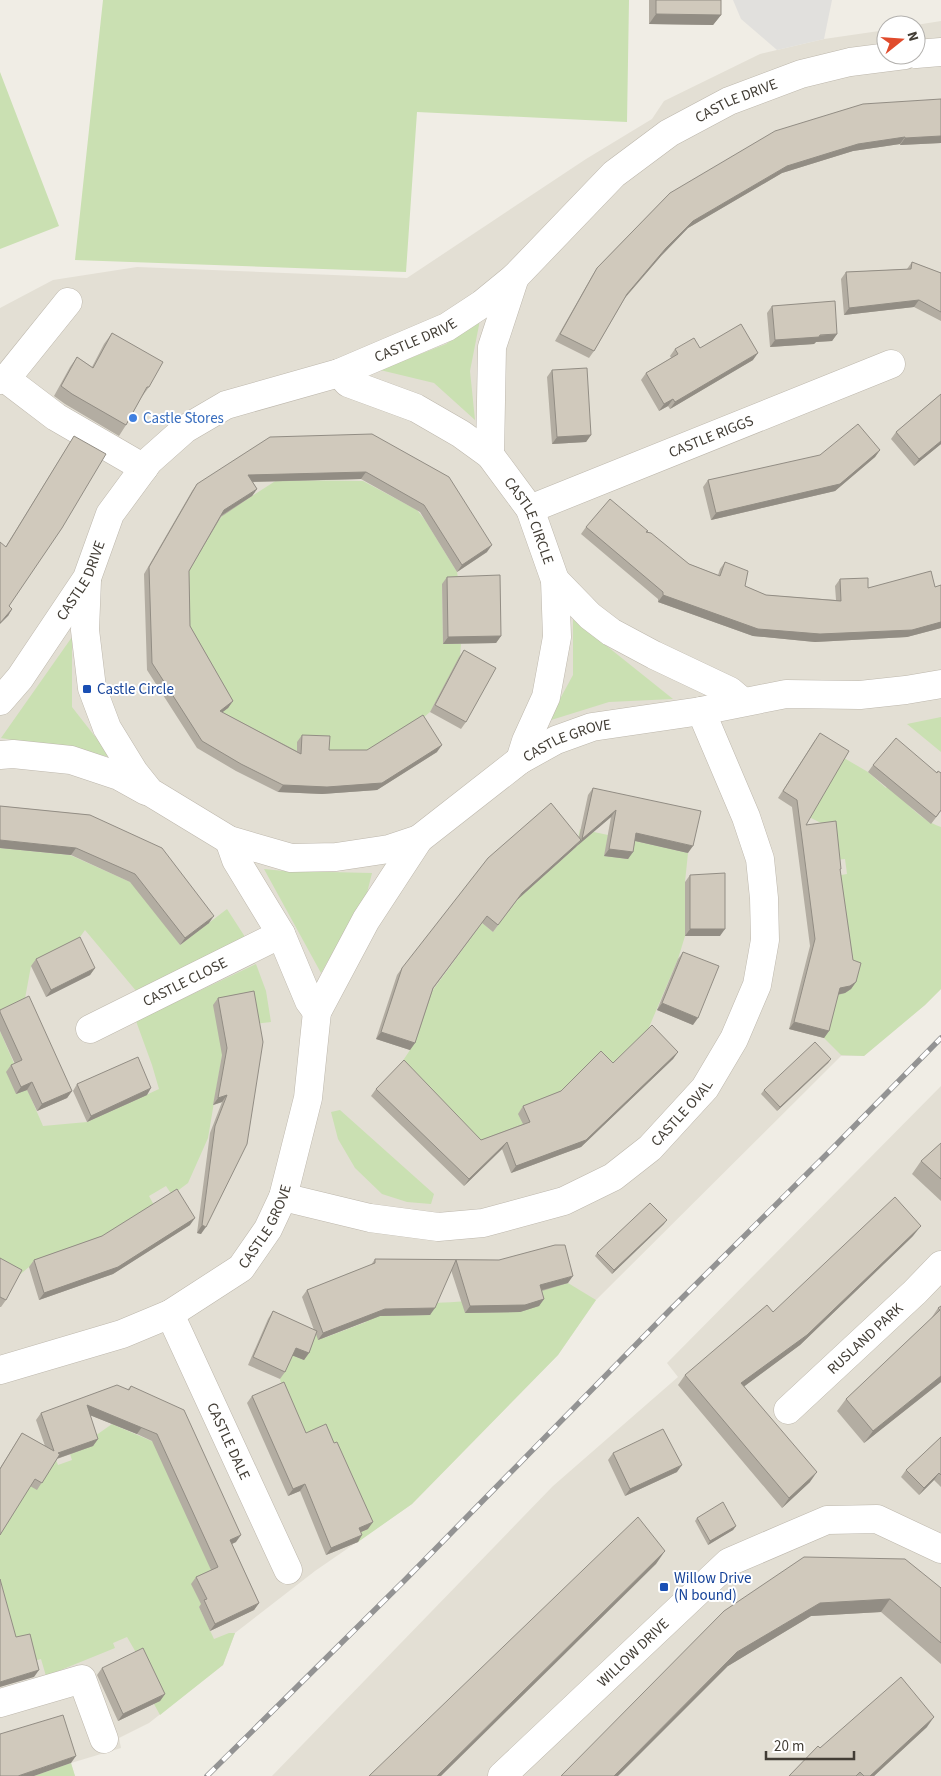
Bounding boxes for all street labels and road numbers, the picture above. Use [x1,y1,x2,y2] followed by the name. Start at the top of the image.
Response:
[691,74,781,128] street label: CASTLE DRIVE
[371,313,461,368] street label: CASTLE DRIVE
[666,410,757,463] street label: CASTLE RIGGS
[499,473,559,567] street label: CASTLE CIRCLE
[51,538,111,625] street label: CASTLE DRIVE
[519,714,613,767] street label: CASTLE GROVE
[139,952,231,1012] street label: CASTLE CLOSE
[646,1076,718,1151] street label: CASTLE OVAL
[233,1182,297,1273] street label: CASTLE GROVE
[823,1298,908,1380] street label: RUSLAND PARK
[201,1399,255,1484] street label: CASTLE DALE
[593,1614,674,1692] street label: WILLOW DRIVE

